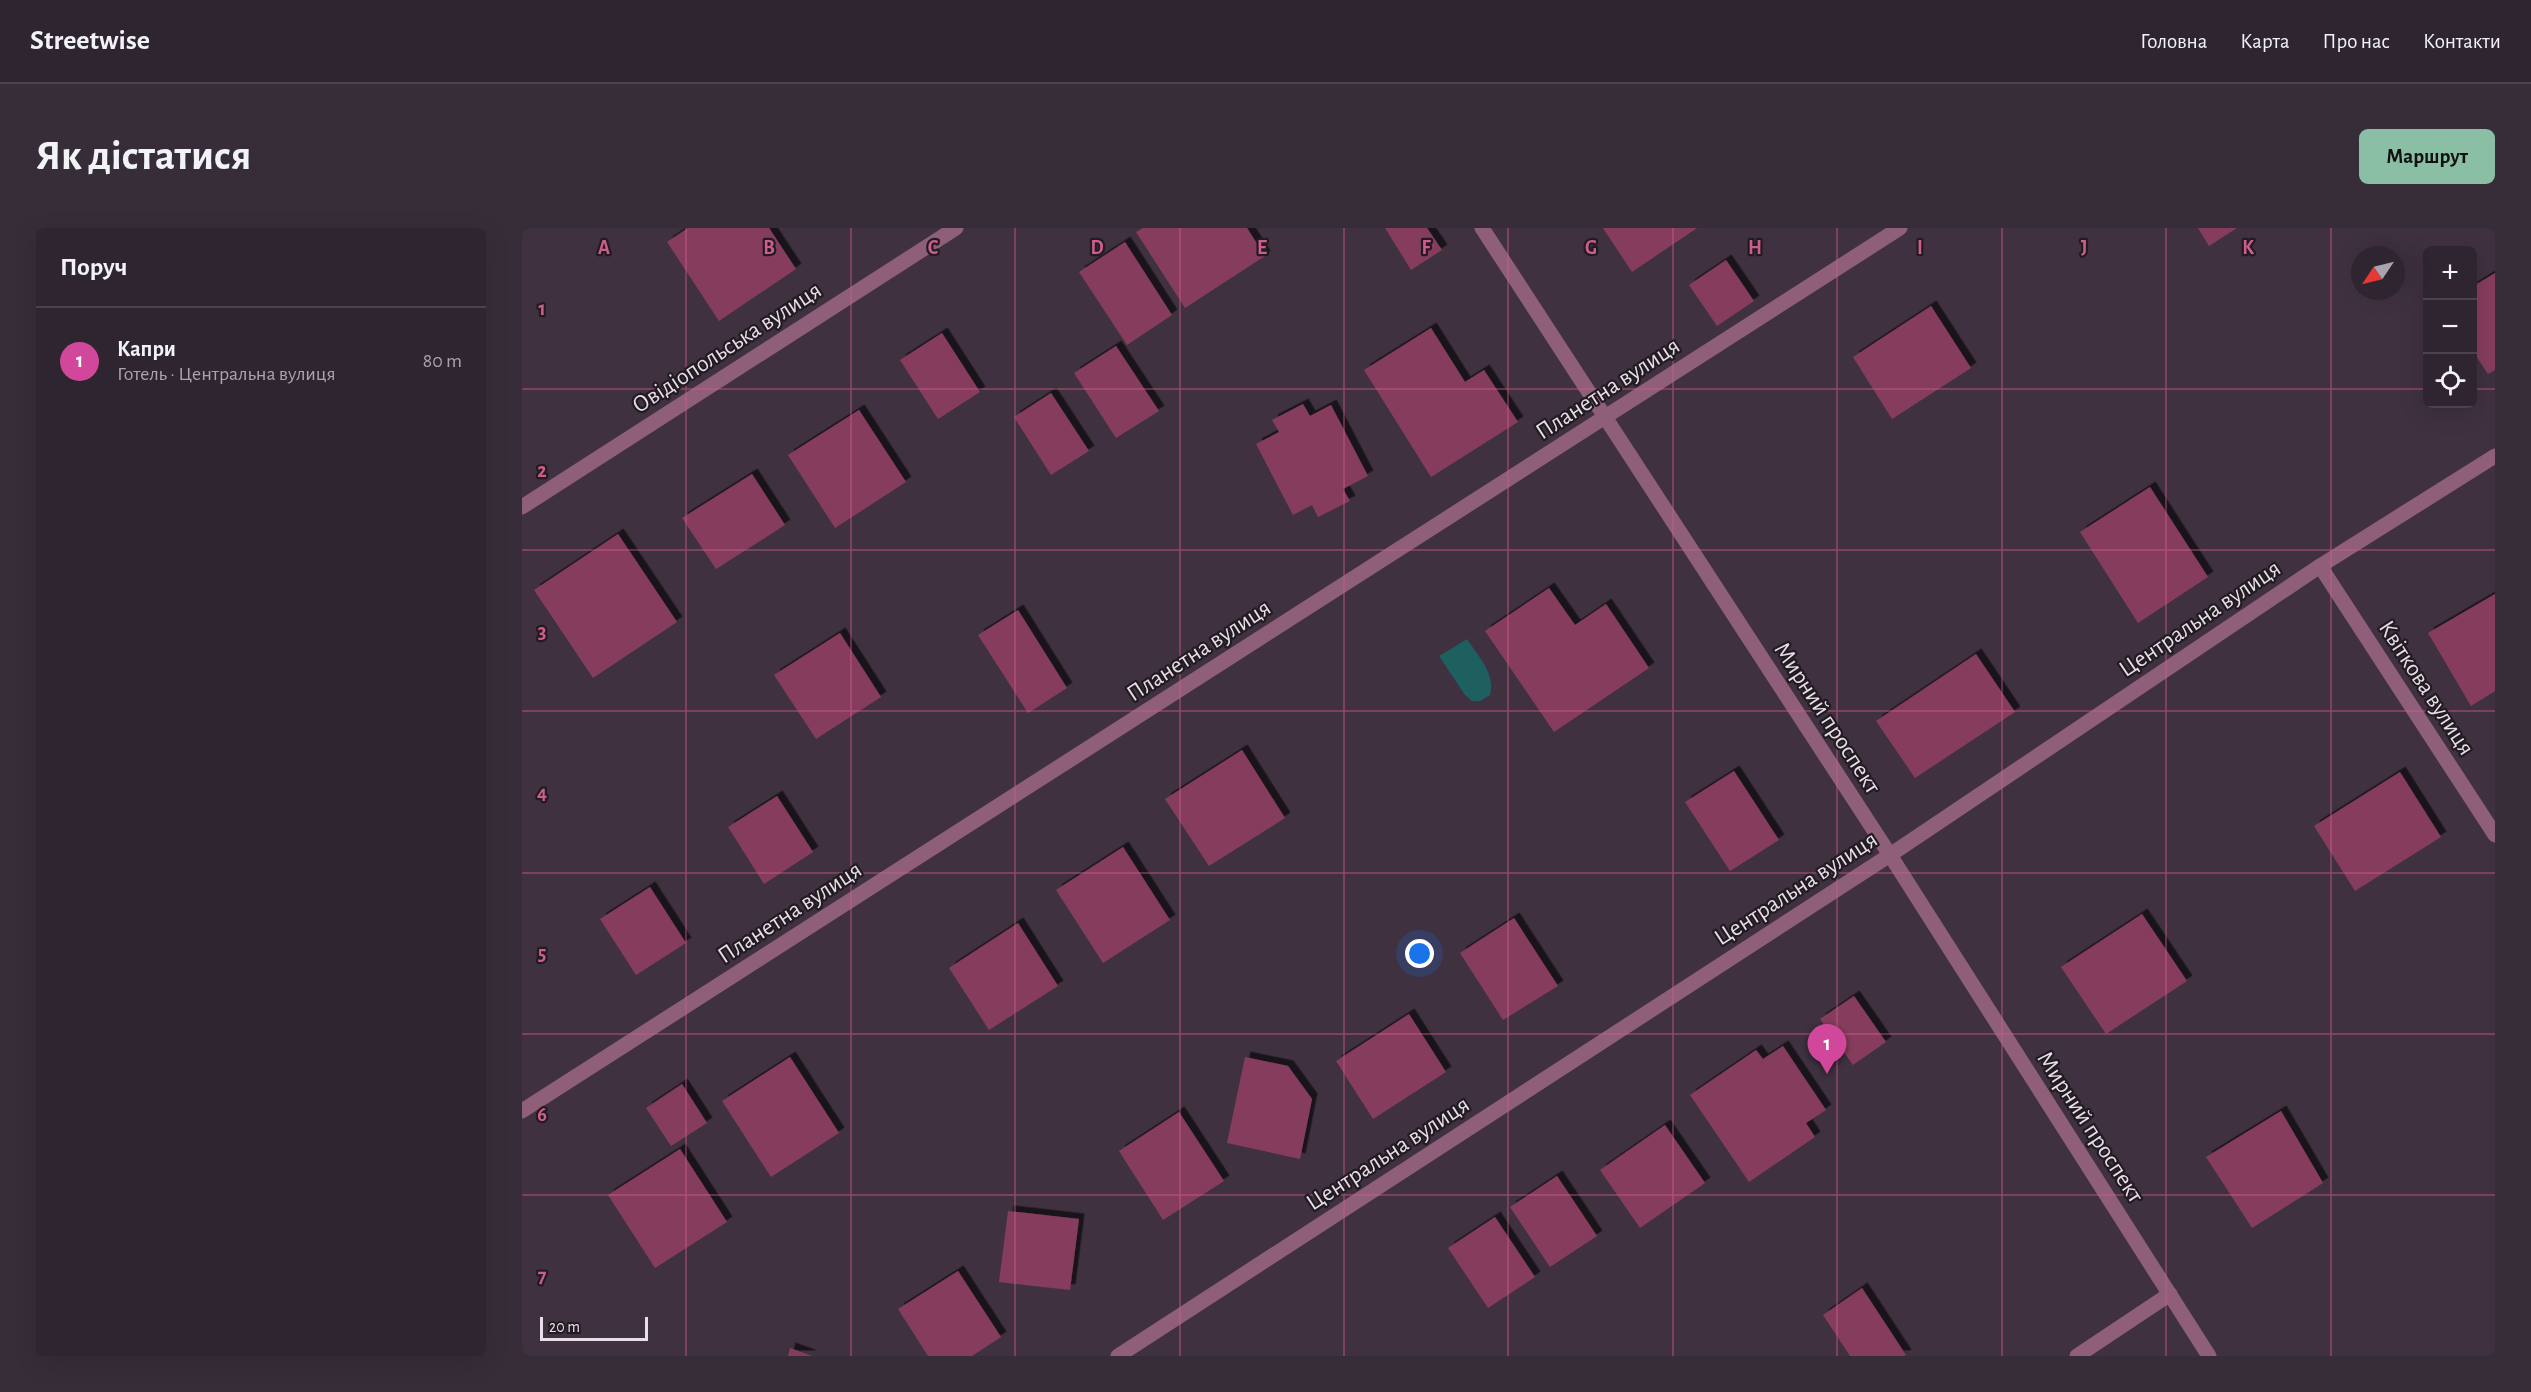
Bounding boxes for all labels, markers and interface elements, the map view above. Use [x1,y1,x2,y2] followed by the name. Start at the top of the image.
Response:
[30,27,150,55] text: Streetwise
[2140,31,2207,52] text: Головна
[2240,31,2290,52] text: Карта
[2323,31,2390,52] text: Про нас
[2423,31,2501,52] text: Контакти
[2359,129,2495,184] button: Маршрут
[36,135,251,177] text: Як дістатися
[598,238,610,258] text: A
[763,238,775,258] text: B
[928,238,939,258] text: C
[1090,238,1104,258] text: D
[1257,238,1267,258] text: E
[1421,238,1431,258] text: F
[1585,238,1597,258] text: G
[1748,238,1762,258] text: H
[1917,238,1923,258] text: I
[2081,238,2087,258] text: J
[2242,238,2254,258] text: K
[2351,246,2405,300] north arrow
[2423,246,2477,408] map controls
[2423,246,2477,300] button: +
[60,254,127,280] text: Поруч
[628,278,826,418] street label: Овідіопольська вулиця
[538,299,546,319] text: 1
[2423,300,2477,354] button: −
[1532,334,1684,444] street label: Планетна вулиця
[117,338,176,360] text: Капри
[76,351,83,371] text: 1
[423,351,462,371] text: 80 m
[2423,354,2477,408] button: locate
[117,364,336,384] text: Готель · Центральна вулиця
[537,461,547,481] text: 2
[2115,556,2285,682] street label: Центральна вулиця
[1123,596,1275,706] street label: Планетна вулиця
[2374,616,2478,760] street label: Квіткова вулиця
[538,622,546,642] text: 3
[1769,638,1885,798] street label: Мирний проспект
[537,783,547,803] text: 4
[1710,827,1882,951] street label: Центральна вулиця
[714,858,866,968] street label: Планетна вулиця
[1405,939,1434,968] your location
[538,944,546,964] text: 5
[1808,1024,1846,1074] pin: 1
[2032,1047,2148,1207] street label: Мирний проспект
[1302,1092,1474,1216] street label: Центральна вулиця
[537,1105,547,1125] text: 6
[538,1266,547,1286] text: 7
[540,1314,648,1342] scale bar
[549,1319,580,1335] text: 20 m

